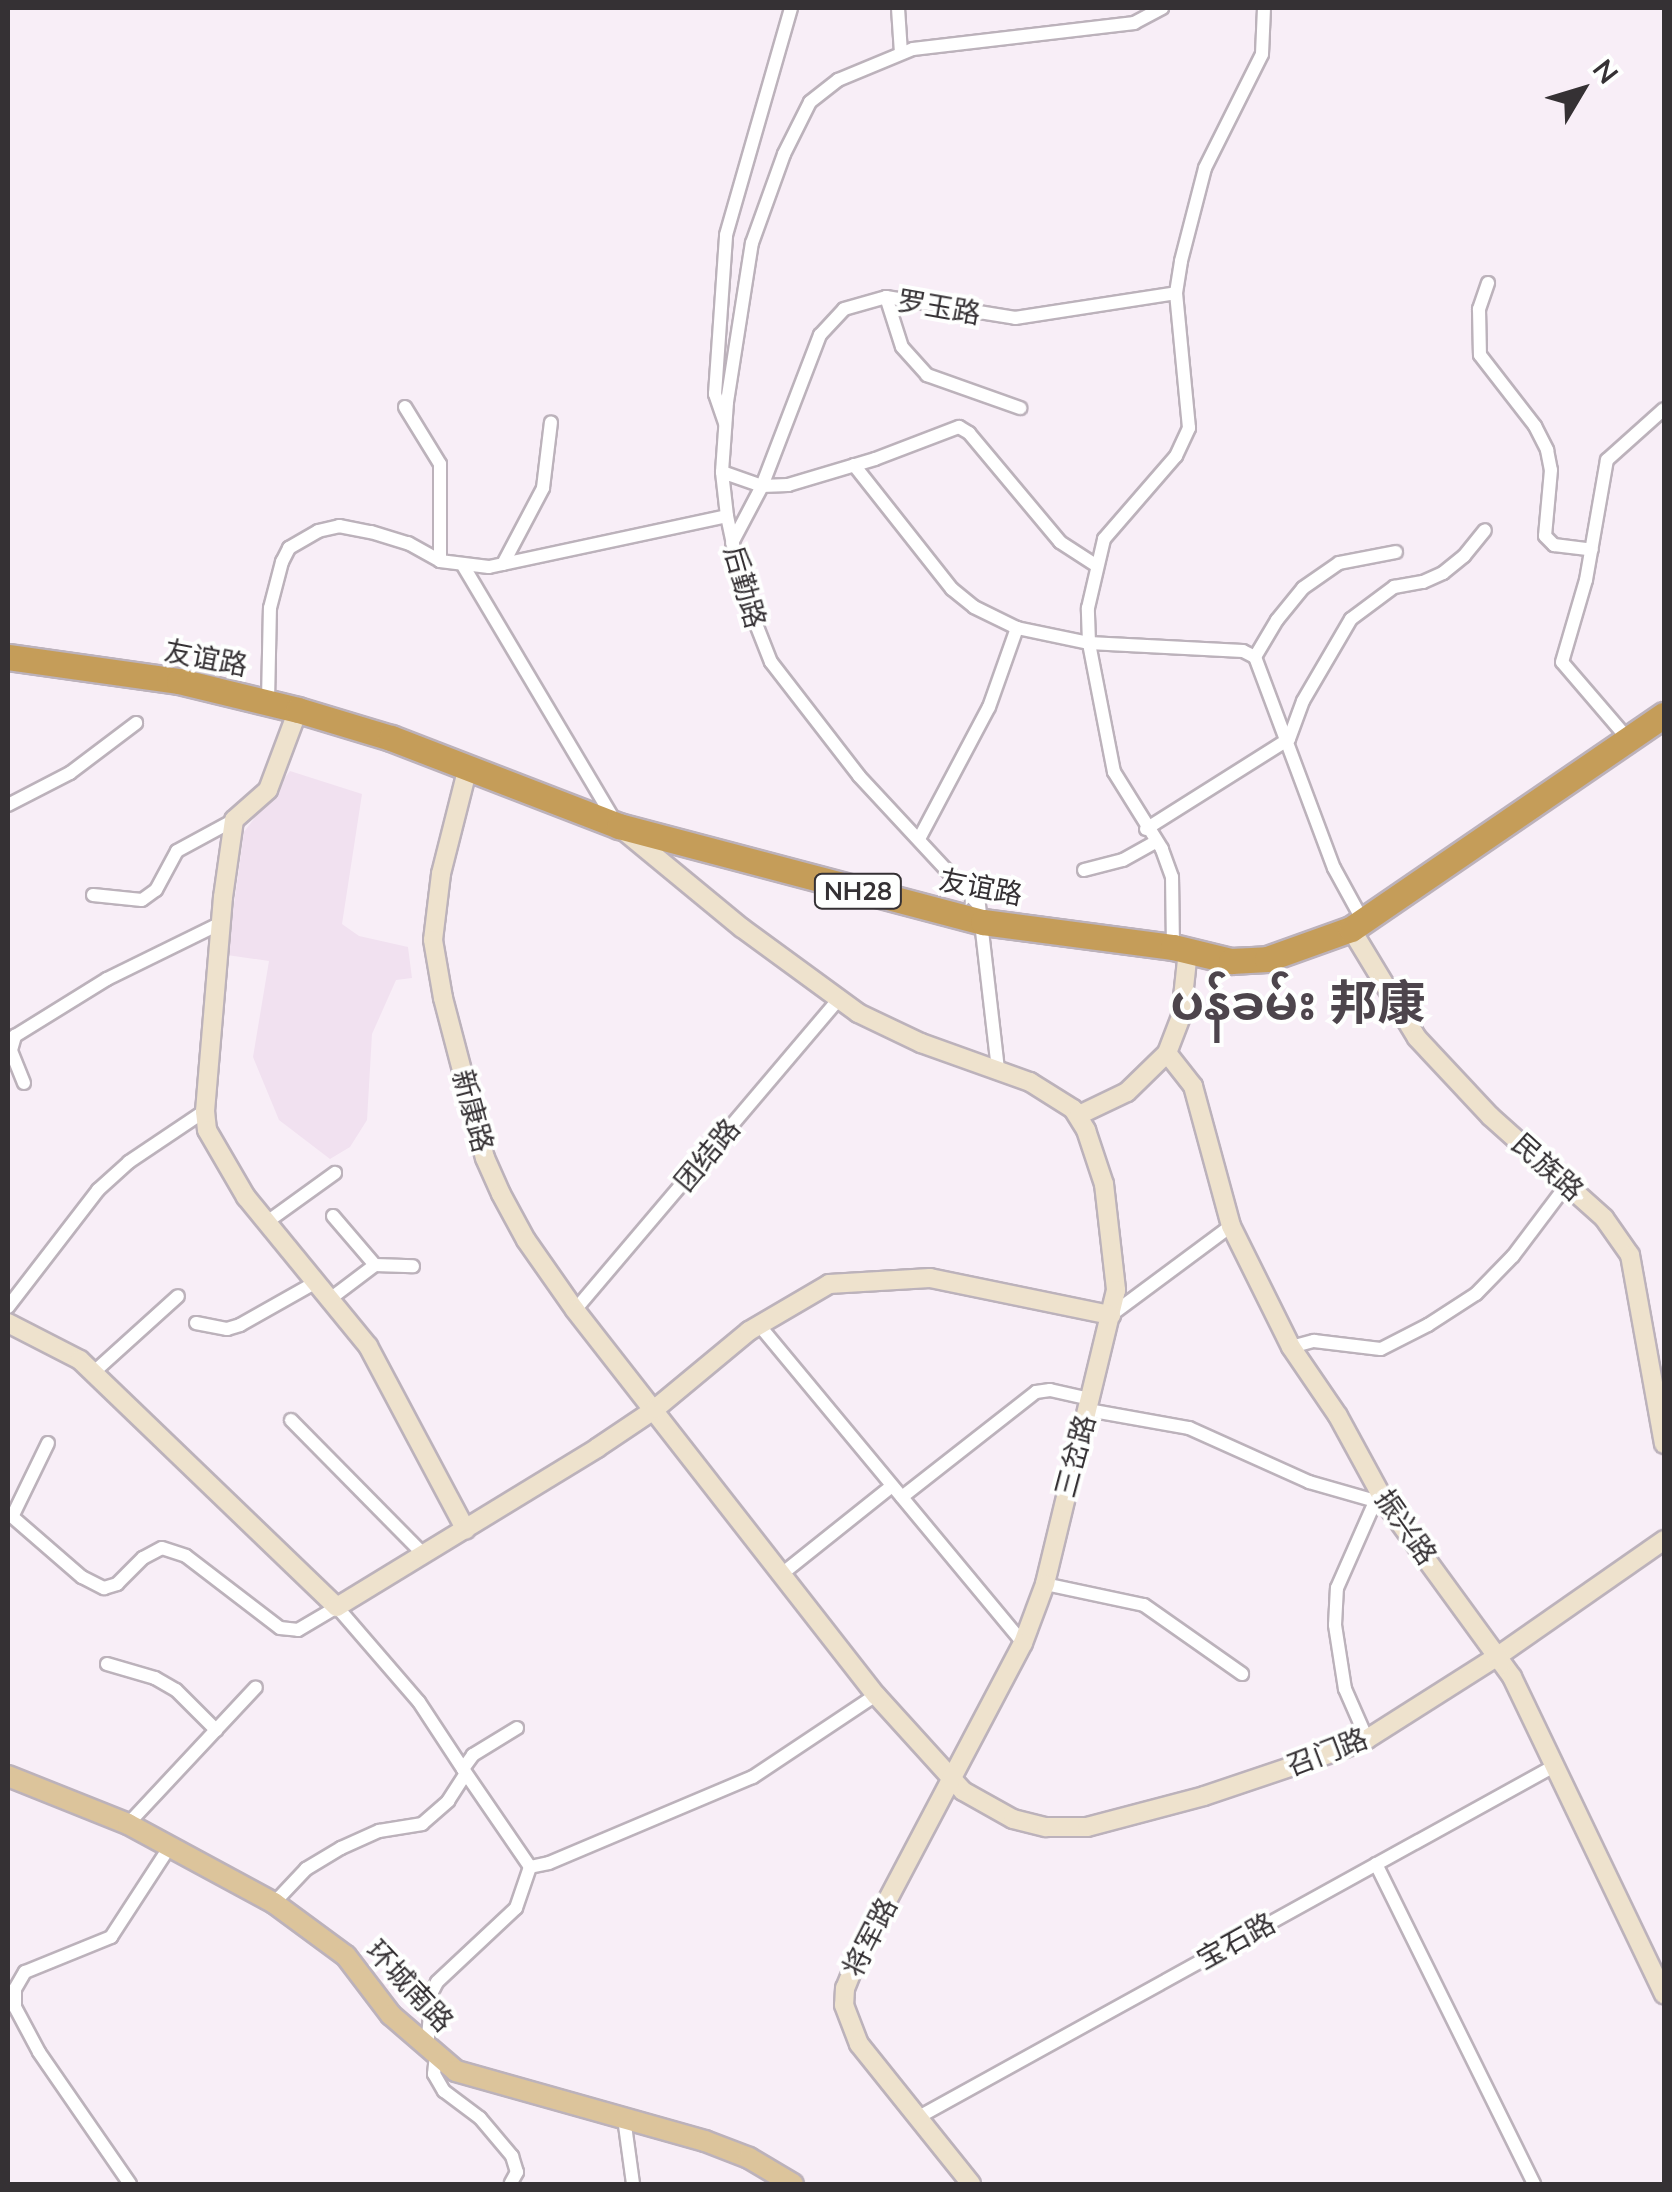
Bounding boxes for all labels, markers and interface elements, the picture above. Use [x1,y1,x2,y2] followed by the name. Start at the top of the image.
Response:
[1532,40,1632,140] north arrow
[1586,52,1626,90] text: N
[895,283,983,331] street label: 罗玉路
[717,542,773,632] street label: 后勤路
[162,633,250,683] street label: 友谊路
[937,862,1025,912] street label: 友谊路
[813,871,903,911] road number: NH28
[1171,974,1425,1032] district label: ပန်ခမ်း 邦康
[446,1066,500,1156] street label: 新康路
[667,1112,747,1198] street label: 团结路
[1506,1126,1590,1208] street label: 民族路
[1048,1411,1102,1501] street label: 三岔路
[1368,1483,1444,1571] street label: 振兴路
[1282,1721,1372,1783] street label: 召门路
[836,1892,904,1982] street label: 将军路
[1191,1906,1281,1976] street label: 宝石路
[360,1934,460,2038] street label: 环城南路

